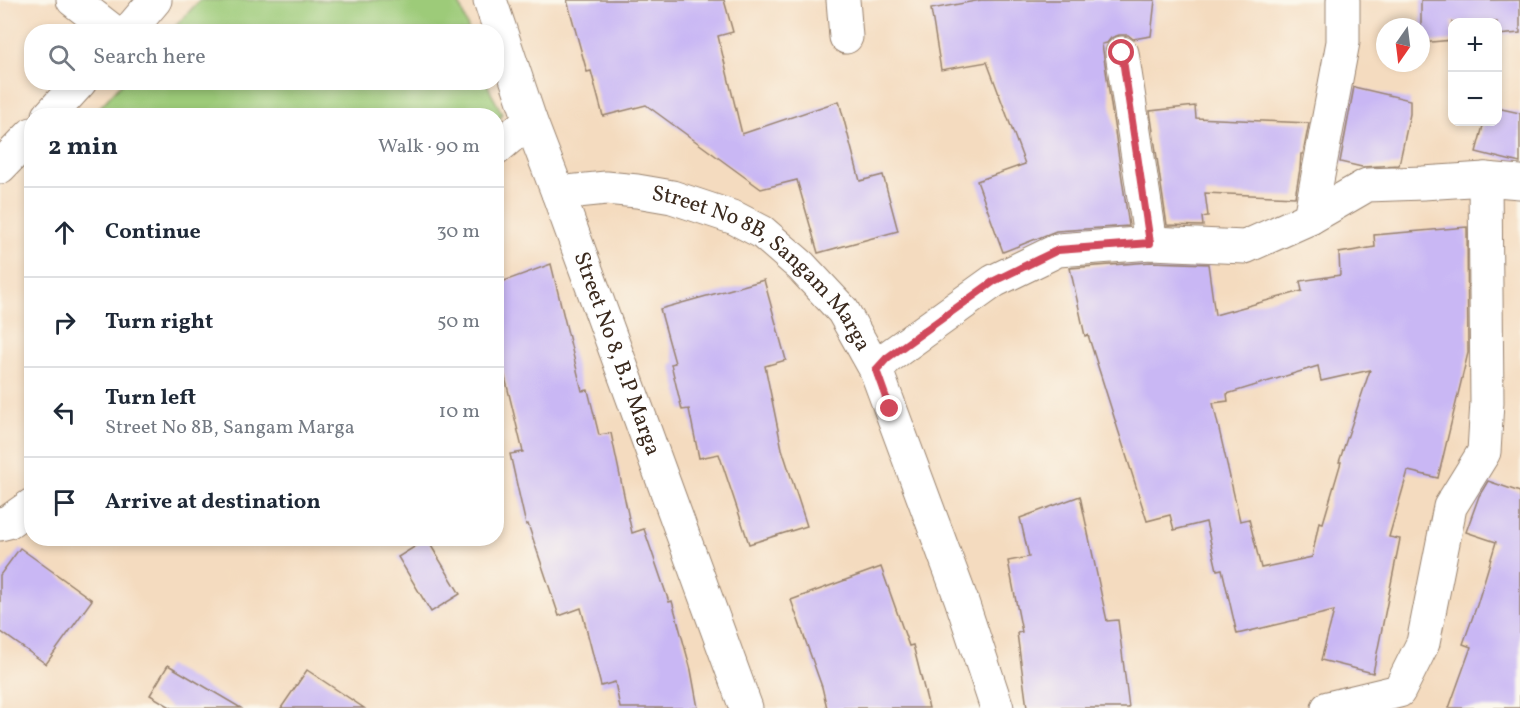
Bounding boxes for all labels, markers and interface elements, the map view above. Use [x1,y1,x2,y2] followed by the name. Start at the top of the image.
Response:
[1376,18,1430,72] north arrow
[1448,18,1502,126] map controls
[1448,18,1502,72] button: +
[24,24,504,90] search box
[1108,39,1134,65] route start
[45,41,78,74] icon: search
[93,42,206,73] text: Search here
[1448,72,1502,126] button: −
[48,129,118,165] text: 2 min
[378,133,480,161] text: Walk · 90 m
[649,178,878,357] street label: Street No 8B, Sangam Marga
[48,216,81,249] icon: ahead
[105,217,201,248] text: Continue
[436,218,480,246] text: 30 m
[565,248,668,460] street label: Street No 8, B.P Marga
[48,306,81,339] icon: right
[105,307,213,338] text: Turn right
[437,308,480,336] text: 50 m
[105,383,196,414] text: Turn left
[876,395,902,421] route end
[48,396,81,429] icon: left
[439,398,480,426] text: 10 m
[105,414,355,442] text: Street No 8B, Sangam Marga
[48,486,81,519] icon: arrive
[105,487,321,518] text: Arrive at destination

